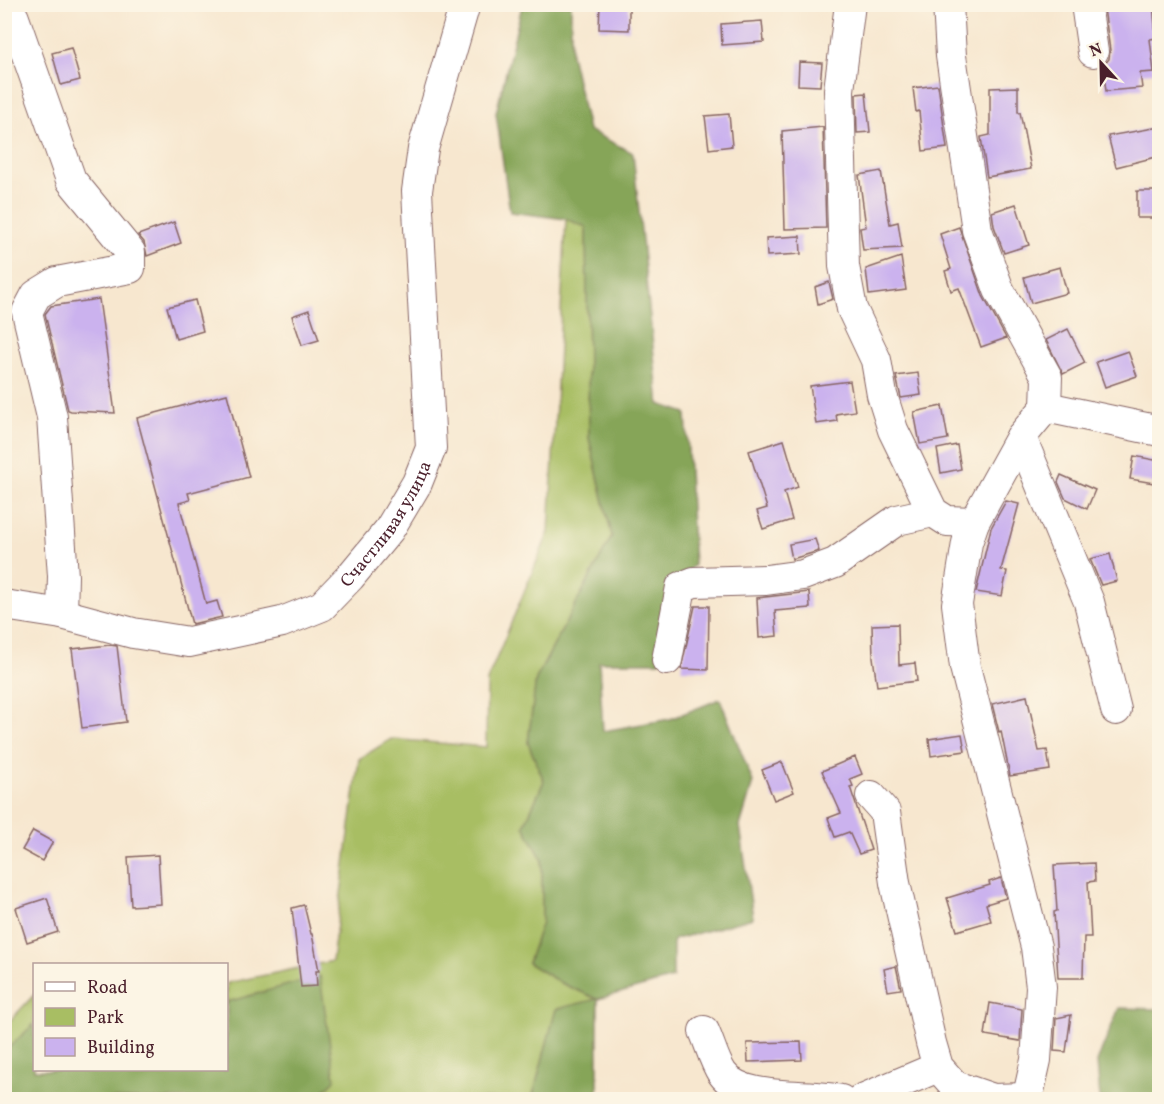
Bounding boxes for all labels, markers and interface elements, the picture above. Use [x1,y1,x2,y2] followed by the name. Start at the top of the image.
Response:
[1071,33,1131,93] north arrow
[1087,38,1106,63] text: N
[335,457,439,594] street label: Счастливая улица
[33,963,228,1071] legend
[87,976,128,1001] text: Road
[87,1006,124,1031] text: Park
[87,1036,155,1061] text: Building

